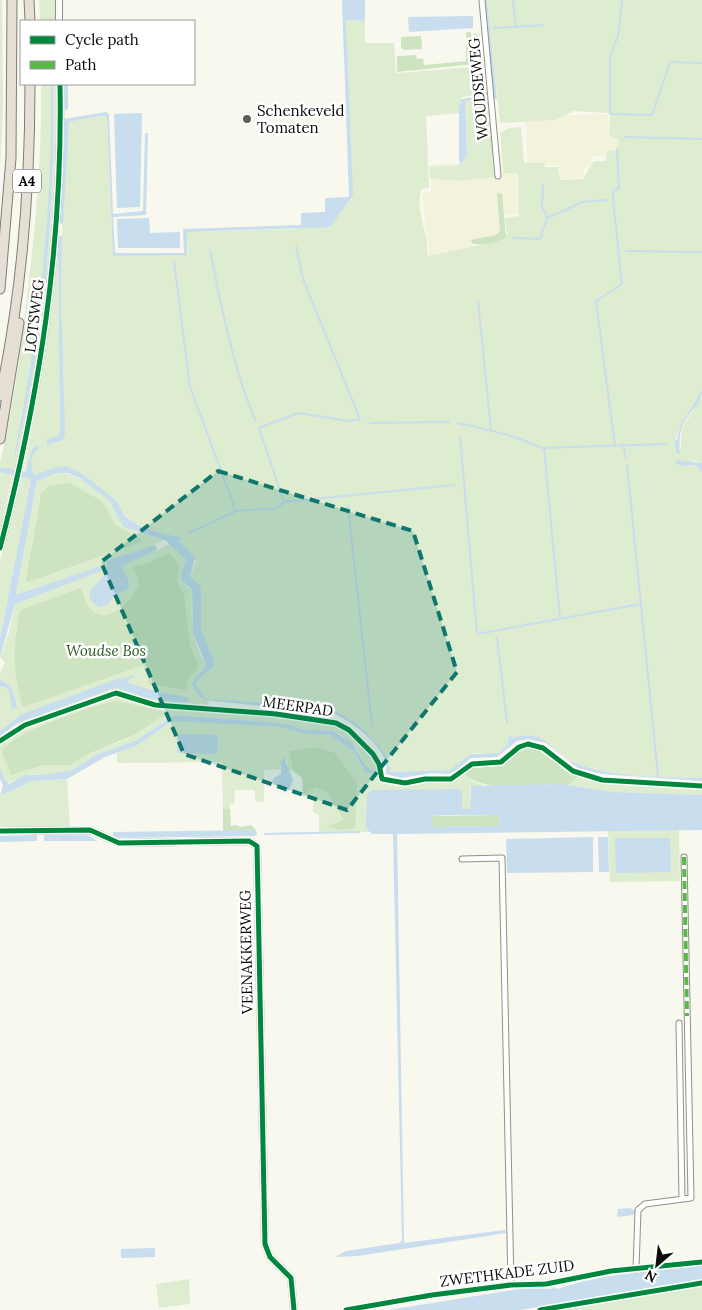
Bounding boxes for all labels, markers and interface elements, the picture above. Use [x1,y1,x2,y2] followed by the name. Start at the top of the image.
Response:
[20,20,195,85] legend
[65,30,139,49] text: Cycle path
[464,37,492,141] street label: WOUDSEWEG
[65,55,96,74] text: Path
[257,101,344,137] place label: Schenkeveld Tomaten
[241,113,253,125] marker: Schenkeveld Tomaten
[13,170,41,192] road number: A4
[20,278,48,354] street label: LOTSWEG
[66,641,146,660] park label: Woudse Bos
[262,692,334,720] street label: MEERPAD
[235,889,257,1015] street label: VEENAKKERWEG
[632,1240,682,1290] north arrow
[439,1255,575,1291] street label: ZWETHKADE ZUID
[642,1266,660,1287] text: N

